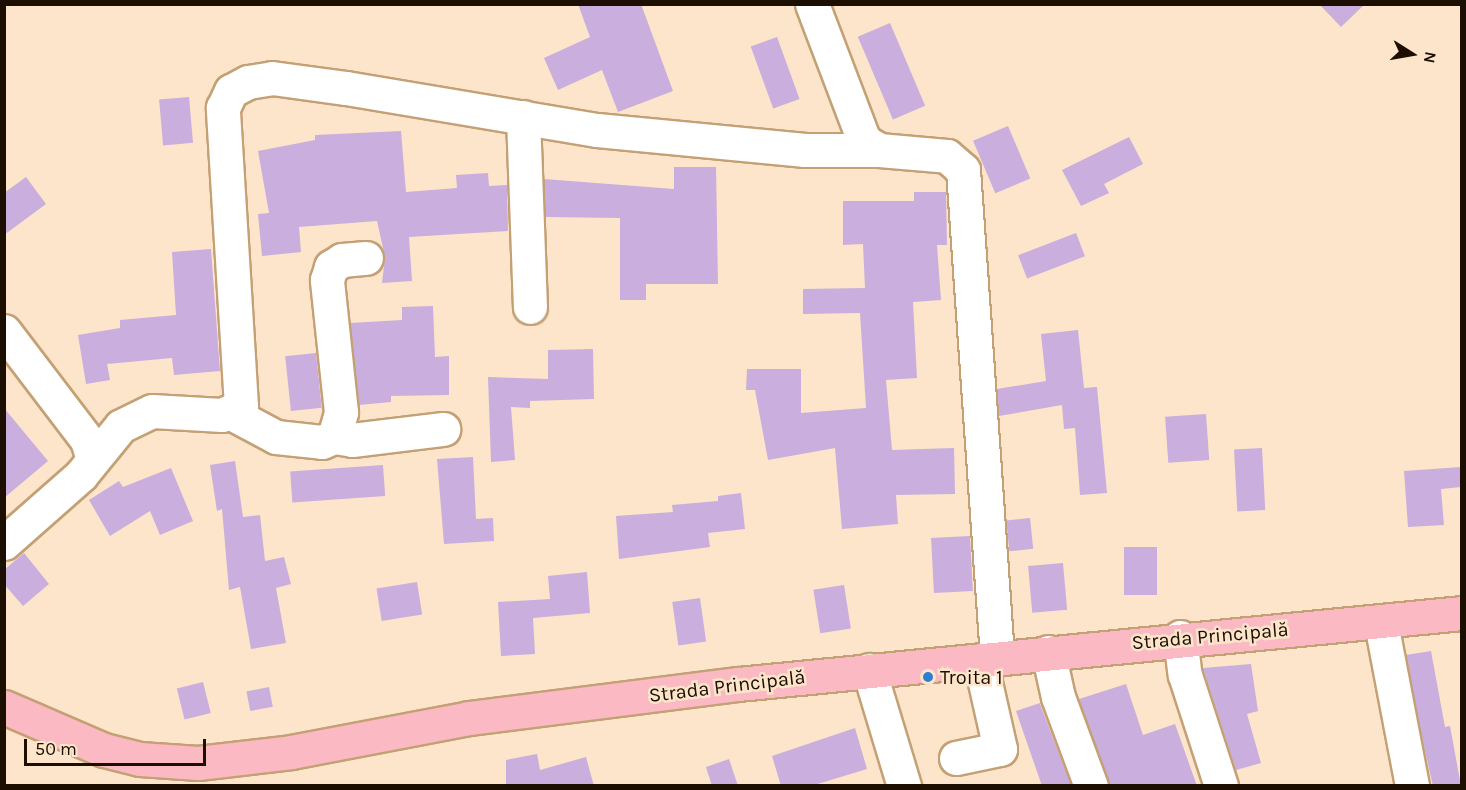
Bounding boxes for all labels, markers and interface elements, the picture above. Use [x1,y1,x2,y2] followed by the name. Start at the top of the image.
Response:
[1382,24,1442,84] north arrow
[1420,50,1441,65] text: N
[1131,617,1289,655] street label: Strada Principală
[647,664,807,708] street label: Strada Principală
[940,665,1003,689] place label: Troita 1
[921,670,935,684] marker: Troita 1
[27,727,208,765] scale bar
[35,738,77,760] text: 50 m

